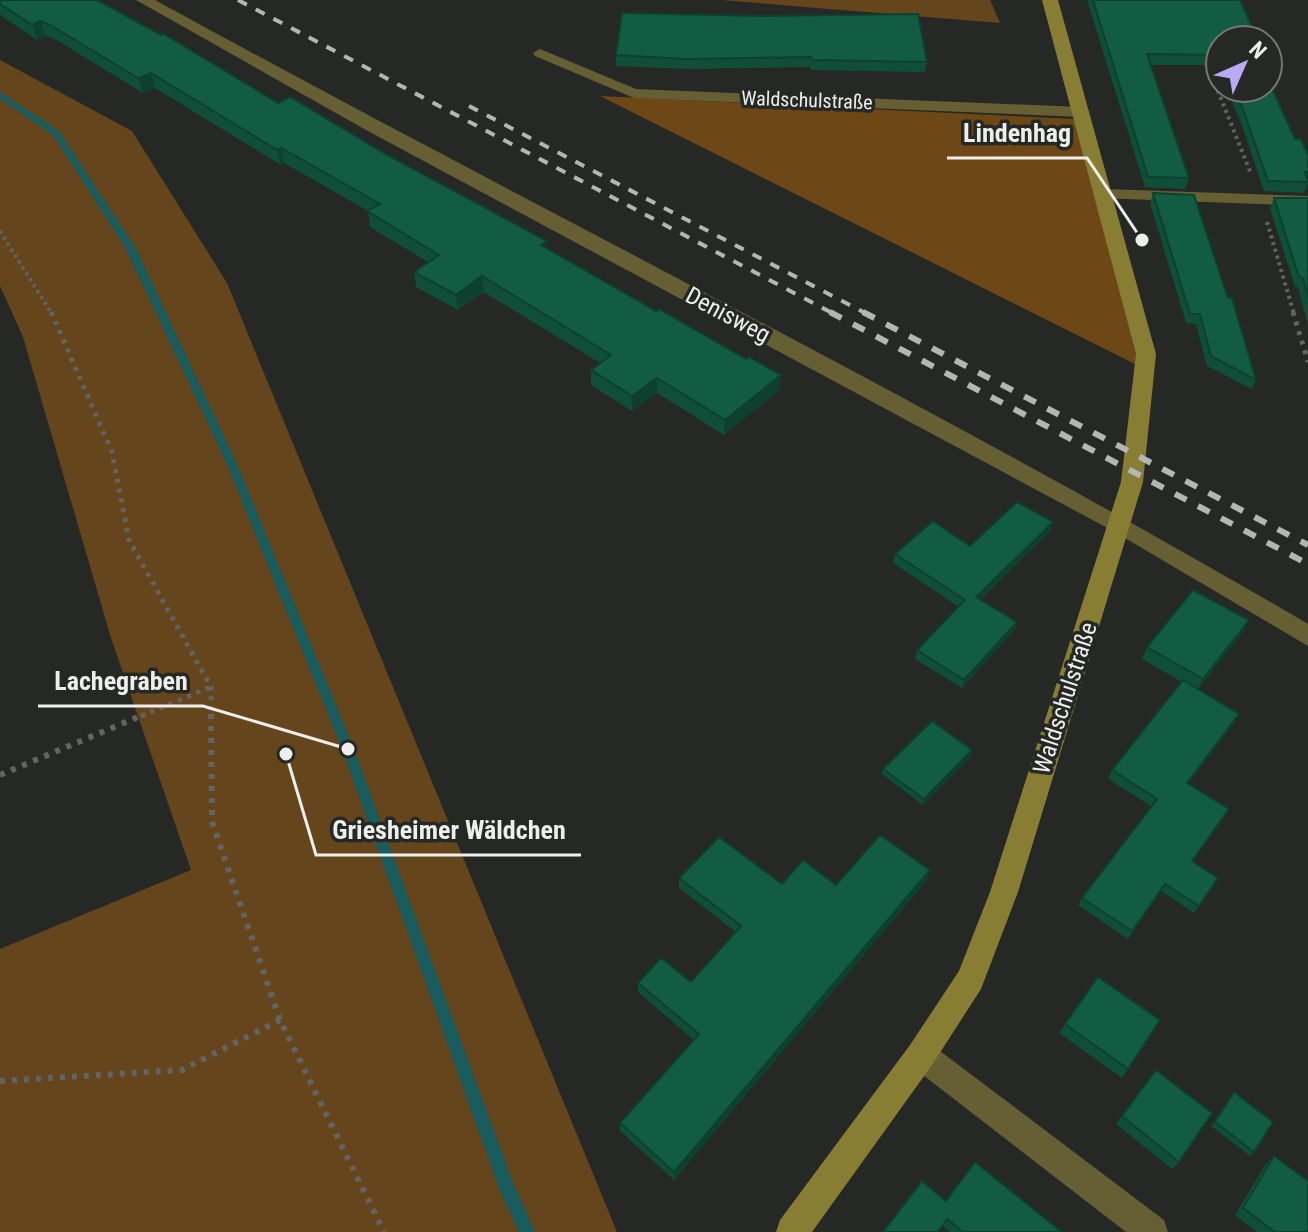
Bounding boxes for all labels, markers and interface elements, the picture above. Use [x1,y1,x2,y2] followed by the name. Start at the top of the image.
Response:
[1204,24,1284,104] north arrow
[1244,37,1271,64] text: N
[741,86,873,114] street label: Waldschulstraße
[947,108,1087,158] callout: Lindenhag
[963,118,1071,148] text: Lindenhag
[681,281,775,349] street label: Denisweg
[1027,619,1103,777] street label: Waldschulstraße
[38,656,203,706] callout: Lachegraben
[54,666,188,696] text: Lachegraben
[316,805,581,855] callout: Griesheimer Wäldchen
[332,815,566,845] text: Griesheimer Wäldchen

